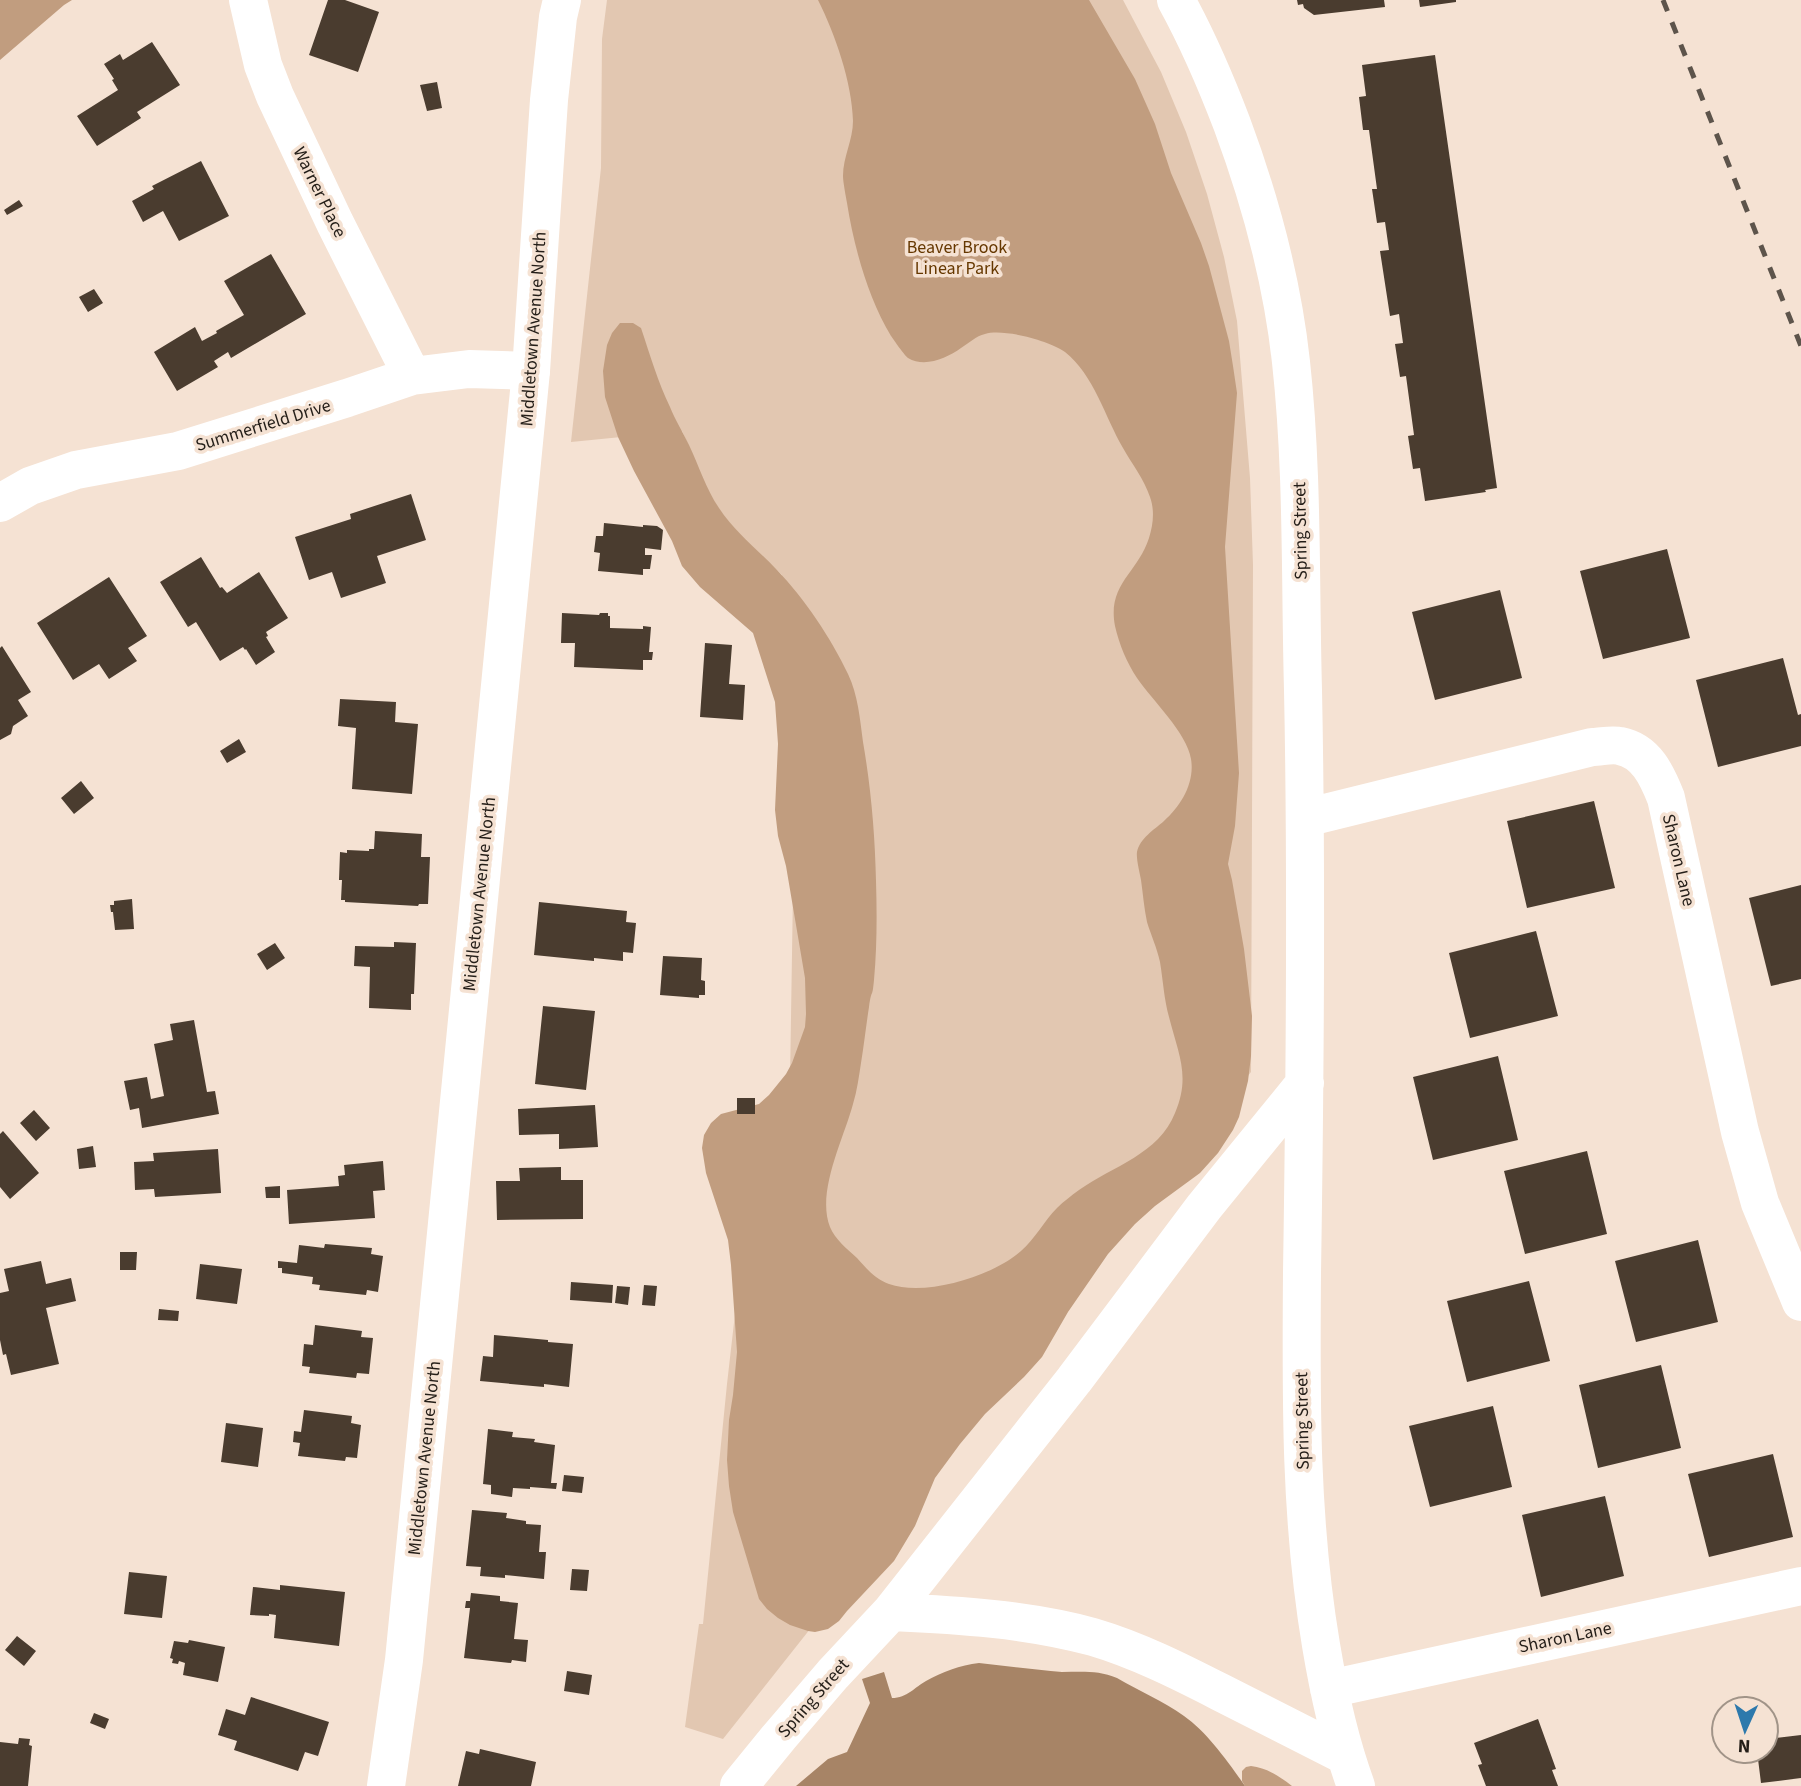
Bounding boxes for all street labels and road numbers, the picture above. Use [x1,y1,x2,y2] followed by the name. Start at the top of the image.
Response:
[287,143,352,242] street label: Warner Place
[514,231,553,427] street label: Middletown Avenue North
[192,393,334,458] street label: Summerfield Drive
[1287,482,1314,580] street label: Spring Street
[457,796,502,993] street label: Middletown Avenue North
[1656,811,1701,909] street label: Sharon Lane
[402,1360,447,1557] street label: Middletown Avenue North
[1289,1372,1316,1470] street label: Spring Street
[1516,1615,1614,1660] street label: Sharon Lane
[772,1653,855,1743] street label: Spring Street

